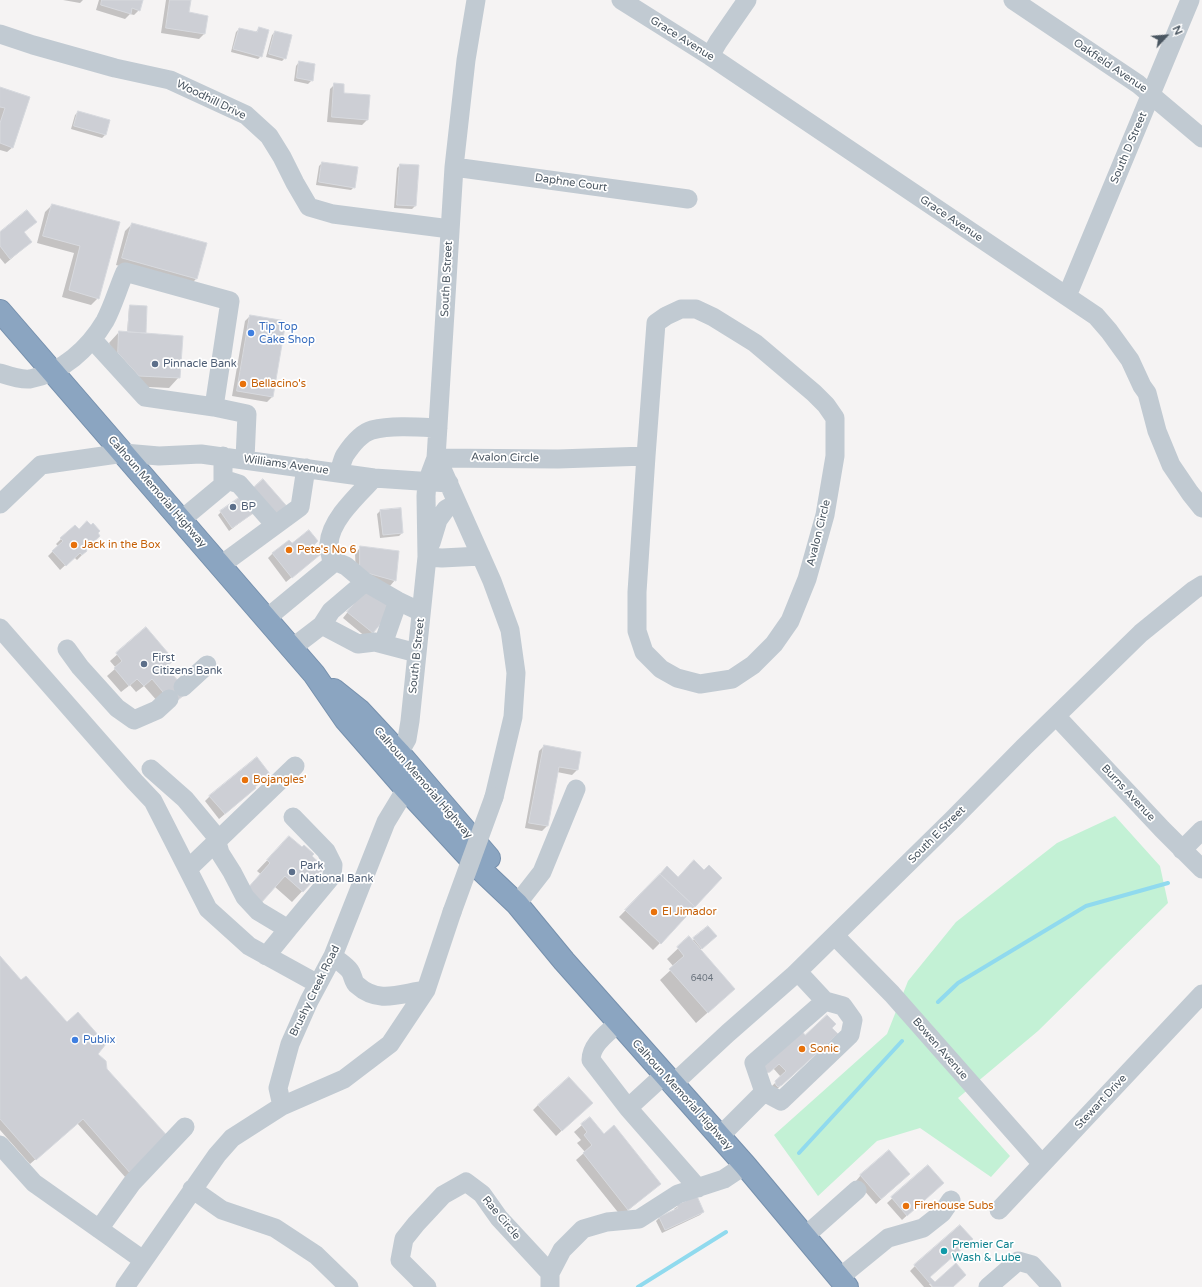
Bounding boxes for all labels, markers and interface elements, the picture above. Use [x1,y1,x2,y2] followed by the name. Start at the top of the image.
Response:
[648,14,716,64] street label: Grace Avenue
[1146,16,1186,56] north arrow
[1169,24,1185,37] text: N
[1071,36,1149,96] street label: Oakfield Avenue
[174,77,248,123] street label: Woodhill Drive
[1108,110,1150,186] street label: South D Street
[534,171,608,195] street label: Daphne Court
[917,193,985,245] street label: Grace Avenue
[438,241,456,317] street label: South B Street
[259,320,315,346] place label: Tip Top Cake Shop
[246,328,256,338] marker: Tip Top Cake Shop
[163,357,237,371] place label: Pinnacle Bank
[150,359,160,369] marker: Pinnacle Bank
[251,377,306,391] place label: Bellacino's
[238,379,248,389] marker: Bellacino's
[105,434,209,550] street label: Calhoun Memorial Highway
[471,451,539,465] street label: Avalon Circle
[243,452,329,478] street label: Williams Avenue
[804,498,834,568] street label: Avalon Circle
[241,500,256,514] place label: BP
[228,502,238,512] marker: BP
[82,538,160,552] place label: Jack in the Box
[69,540,79,550] marker: Jack in the Box
[297,543,357,557] place label: Pete's No 6
[284,545,294,555] marker: Pete's No 6
[406,618,428,694] street label: South B Street
[152,651,222,677] place label: First Citizens Bank
[139,659,149,669] marker: First Citizens Bank
[371,725,475,841] street label: Calhoun Memorial Highway
[1098,762,1158,824] street label: Burns Avenue
[253,773,307,787] place label: Bojangles'
[240,775,250,785] marker: Bojangles'
[906,804,968,866] street label: South E Street
[300,859,373,885] place label: Park National Bank
[287,867,297,877] marker: Park National Bank
[662,905,717,919] place label: El Jimador
[649,907,659,917] marker: El Jimador
[287,943,343,1039] street label: Brushy Creek Road
[691,974,713,984] house number: 6404
[909,1015,971,1083] street label: Bowen Avenue
[83,1033,115,1047] place label: Publix
[70,1035,80,1045] marker: Publix
[629,1037,735,1153] street label: Calhoun Memorial Highway
[810,1042,839,1056] place label: Sonic
[797,1044,807,1054] marker: Sonic
[1072,1072,1130,1132] street label: Stewart Drive
[479,1194,523,1242] street label: Rae Circle
[914,1199,994,1213] place label: Firehouse Subs
[901,1201,911,1211] marker: Firehouse Subs
[952,1238,1021,1264] place label: Premier Car Wash & Lube
[939,1246,949,1256] marker: Premier Car Wash & Lube

